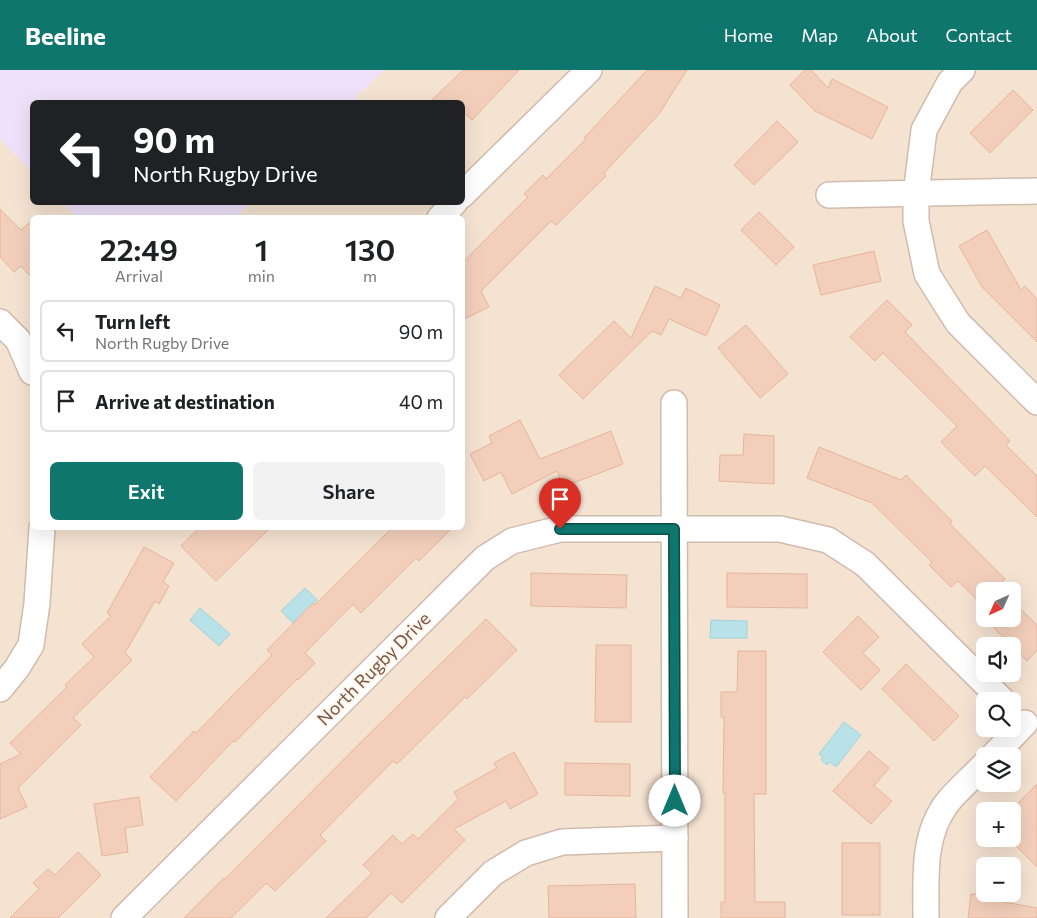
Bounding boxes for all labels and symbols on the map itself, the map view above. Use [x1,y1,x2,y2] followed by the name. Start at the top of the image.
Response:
[539,478,581,529] pin
[976,582,1021,628] north arrow
[312,607,434,729] street label: North Rugby Drive
[648,774,700,826] position arrow

